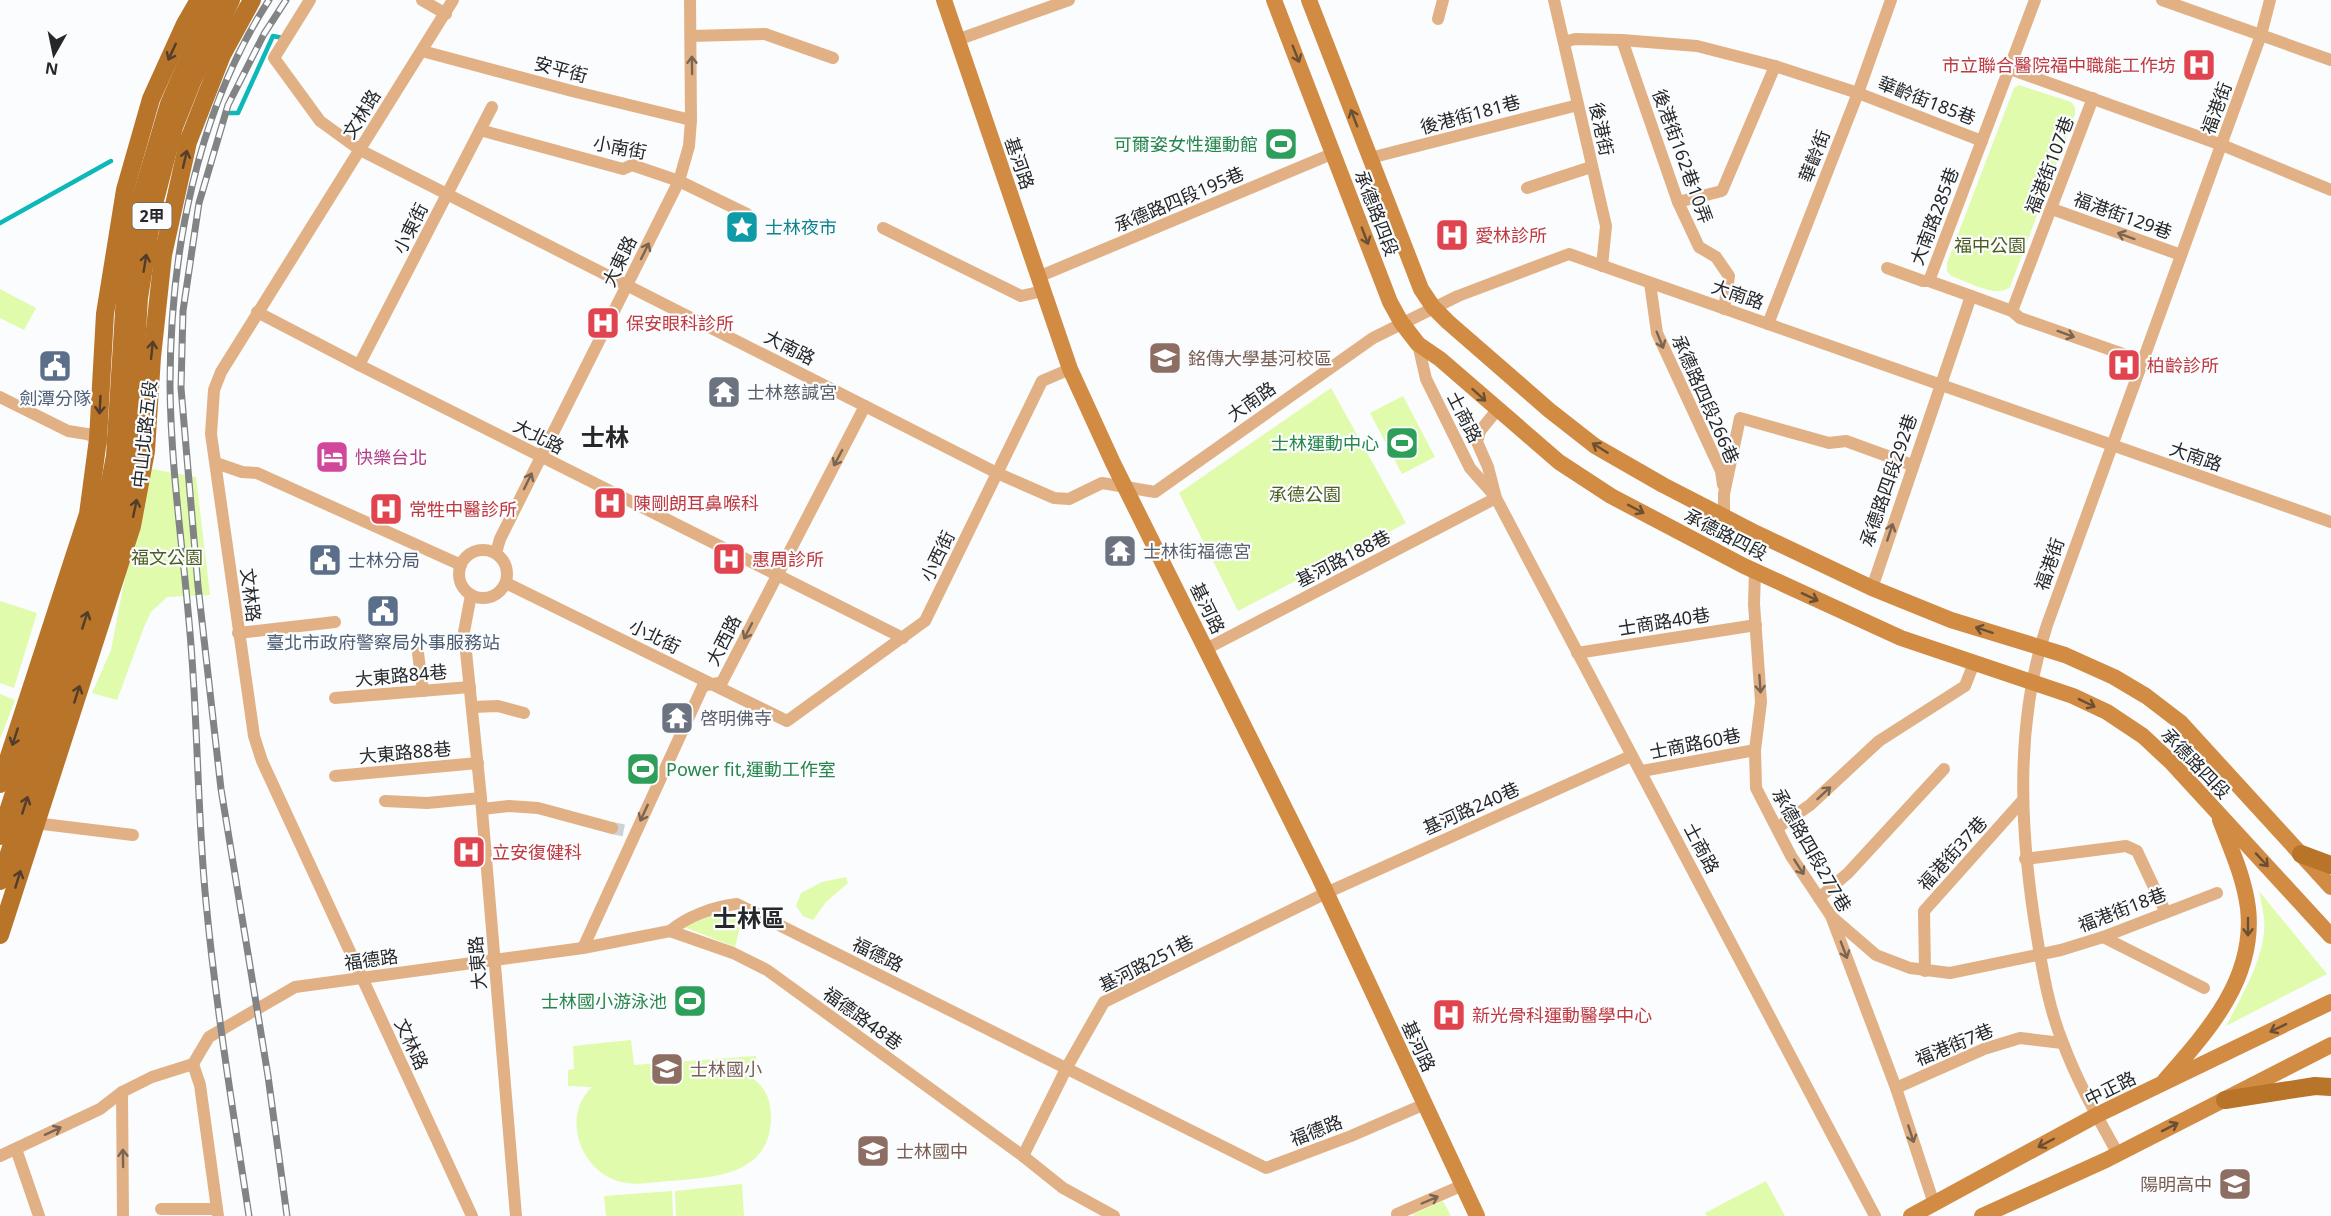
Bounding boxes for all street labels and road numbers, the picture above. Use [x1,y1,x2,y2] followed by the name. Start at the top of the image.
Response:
[532,50,590,88] street label: 安平街
[1875,70,1979,130] street label: 華齡街185巷
[2195,79,2237,137] street label: 福港街
[337,85,385,143] street label: 文林路
[1648,85,1718,227] street label: 後港街162巷10弄
[1417,89,1523,139] street label: 後港街181巷
[1585,100,1619,158] street label: 後港街
[2019,113,2079,217] street label: 福港街107巷
[1793,126,1835,186] street label: 華齡街
[591,130,649,164] street label: 小南街
[1000,134,1040,192] street label: 基河路
[1110,161,1248,237] street label: 承德路四段195巷
[1904,164,1964,268] street label: 大南路285巷
[1350,167,1404,259] street label: 承德路四段
[2071,186,2175,244] street label: 福港街129巷
[387,198,433,258] street label: 小東街
[132,203,172,229] road number: 2甲
[596,231,642,291] street label: 大東路
[1709,274,1767,314] street label: 大南路
[760,324,820,370] street label: 大南路
[1667,331,1745,467] street label: 承德路四段266巷
[1222,376,1280,426] street label: 大南路
[126,379,162,489] street label: 中山北路五段
[1442,387,1488,447] street label: 士商路
[1854,410,1922,550] street label: 承德路四段292巷
[509,413,569,459] street label: 大北路
[2167,436,2225,476] street label: 大南路
[1680,503,1772,565] street label: 承德路四段
[1292,524,1394,592] street label: 基河路188巷
[914,526,960,586] street label: 小西街
[2029,535,2069,593] street label: 福港街
[236,567,266,623] street label: 文林路
[1185,578,1231,638] street label: 基河路
[1616,602,1712,640] street label: 士商路40巷
[700,610,746,670] street label: 大西路
[625,613,685,659] street label: 小北街
[354,659,448,691] street label: 大東路84巷
[1647,722,1743,764] street label: 士商路60巷
[2156,722,2236,804] street label: 承德路四段
[358,736,452,768] street label: 大東路88巷
[1419,776,1523,840] street label: 基河路240巷
[1767,784,1857,916] street label: 承德路四段277巷
[1912,811,1992,895] street label: 福港街37巷
[1679,819,1725,877] street label: 士商路
[2074,881,2170,937] street label: 福港街18巷
[1095,929,1197,997] street label: 基河路251巷
[848,931,908,977] street label: 福德路
[463,935,491,991] street label: 大東路
[343,943,399,975] street label: 福德路
[818,981,908,1055] street label: 福德路48巷
[390,1014,434,1074] street label: 文林路
[1397,1016,1441,1076] street label: 基河路
[1911,1017,1997,1071] street label: 福港街7巷
[2080,1065,2140,1111] street label: 中正路
[1286,1109,1346,1151] street label: 福德路

